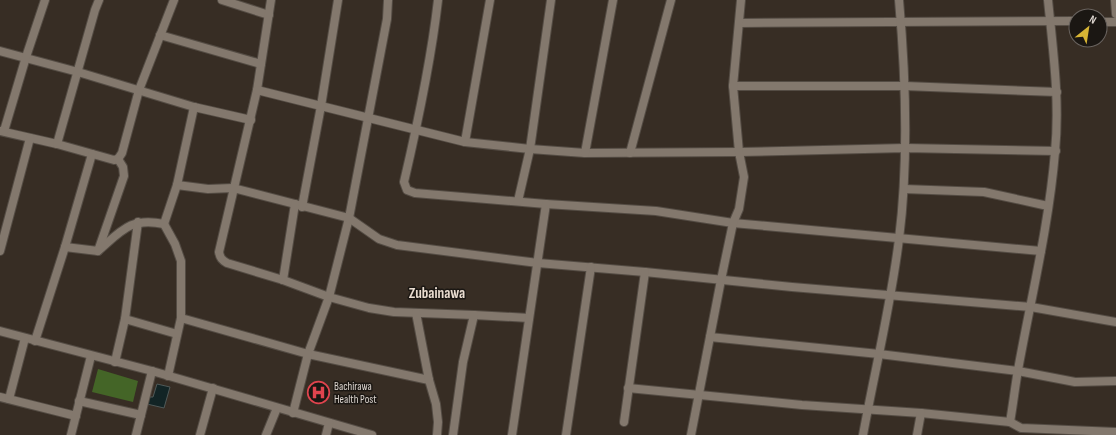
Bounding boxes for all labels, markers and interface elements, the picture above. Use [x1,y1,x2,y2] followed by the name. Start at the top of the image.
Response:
[1068,8,1108,48] north arrow
[1087,13,1099,27] text: N
[409,284,465,303] district label: Zubainawa
[305,379,331,405] hospital icon: Bachirawa Health Post
[334,380,377,406] place label: Bachirawa Health Post

